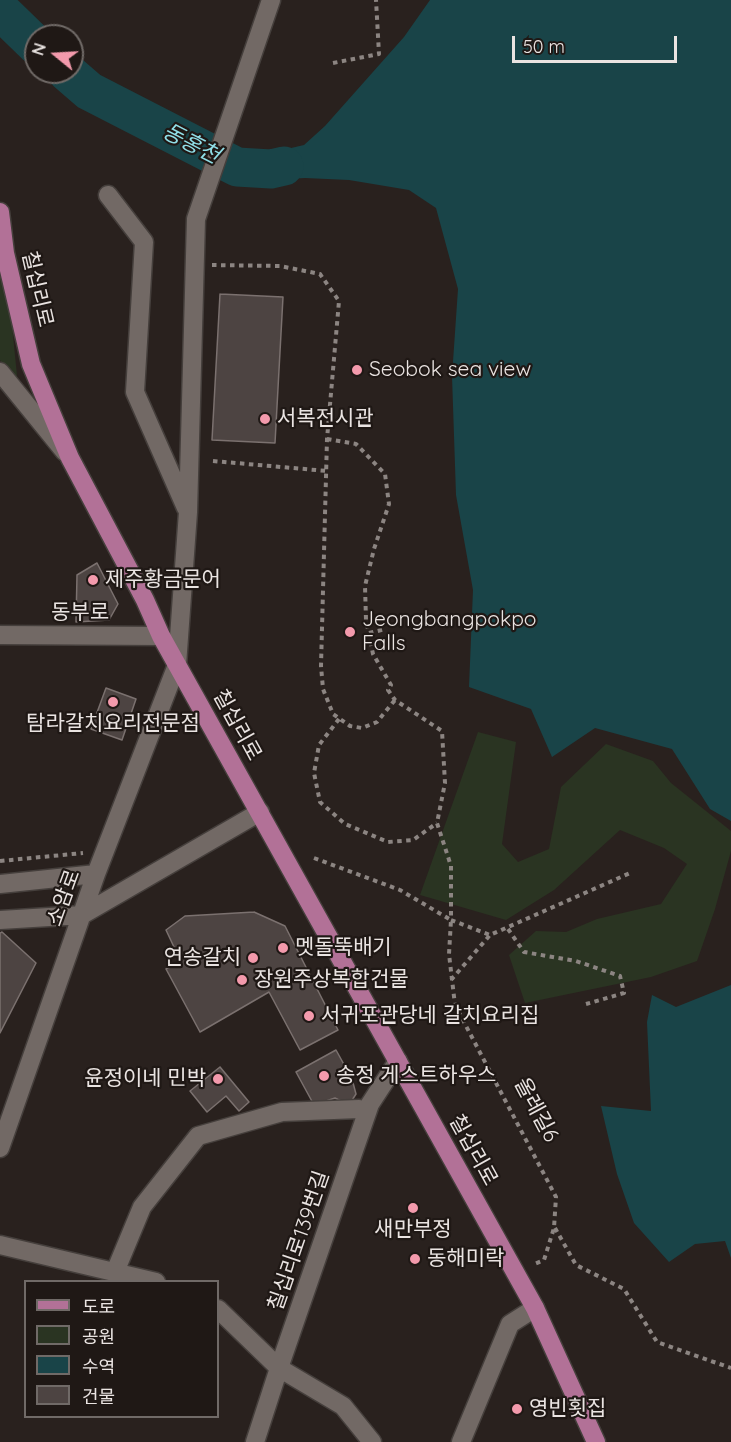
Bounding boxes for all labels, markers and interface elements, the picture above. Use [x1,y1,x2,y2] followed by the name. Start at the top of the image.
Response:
[24,24,84,84] north arrow
[515,24,680,62] scale bar
[523,35,565,58] text: 50 m
[27,40,50,58] text: N
[158,118,224,170] water label: 동홍천
[16,249,58,329] street label: 칠십리로
[369,357,531,383] place label: Seobok sea view
[350,363,364,377] marker: Seobok sea view
[277,406,374,432] place label: 서복전시관
[258,412,272,426] marker: 서복전시관
[105,567,221,593] place label: 제주황금문어
[86,573,100,587] marker: 제주황금문어
[51,600,109,626] street label: 동부로
[362,607,537,657] place label: Jeongbangpokpo Falls
[343,625,357,639] marker: Jeongbangpokpo Falls
[207,685,267,765] street label: 칠십리로
[106,695,120,709] marker: 탐라갈치요리전문점
[26,711,200,737] place label: 탐라갈치요리전문점
[42,866,86,930] street label: 소암로
[295,935,392,961] place label: 멧돌뚝배기
[276,941,290,955] marker: 멧돌뚝배기
[164,945,241,971] place label: 연송갈치
[246,951,260,965] marker: 연송갈치
[254,967,409,993] place label: 장원주상복합건물
[235,973,249,987] marker: 장원주상복합건물
[321,1003,539,1029] place label: 서귀포관당네 갈치요리집
[302,1009,316,1023] marker: 서귀포관당네 갈치요리집
[336,1063,496,1089] place label: 송정 게스트하우스
[84,1066,206,1092] place label: 윤정이네 민박
[317,1069,331,1083] marker: 송정 게스트하우스
[211,1072,225,1086] marker: 윤정이네 민박
[509,1074,563,1146] street label: 올레길6
[443,1110,503,1190] street label: 칠십리로
[263,1168,335,1314] street label: 칠십리로139번길
[406,1201,420,1215] marker: 새만부정
[374,1217,452,1243] place label: 새만부정
[427,1246,504,1272] place label: 동해미락
[408,1252,422,1266] marker: 동해미락
[24,1280,219,1418] legend
[82,1295,115,1318] text: 도로
[82,1325,115,1348] text: 공원
[82,1355,115,1378] text: 수역
[82,1385,115,1408] text: 건물
[529,1396,606,1422] place label: 영빈횟집
[510,1402,524,1416] marker: 영빈횟집

